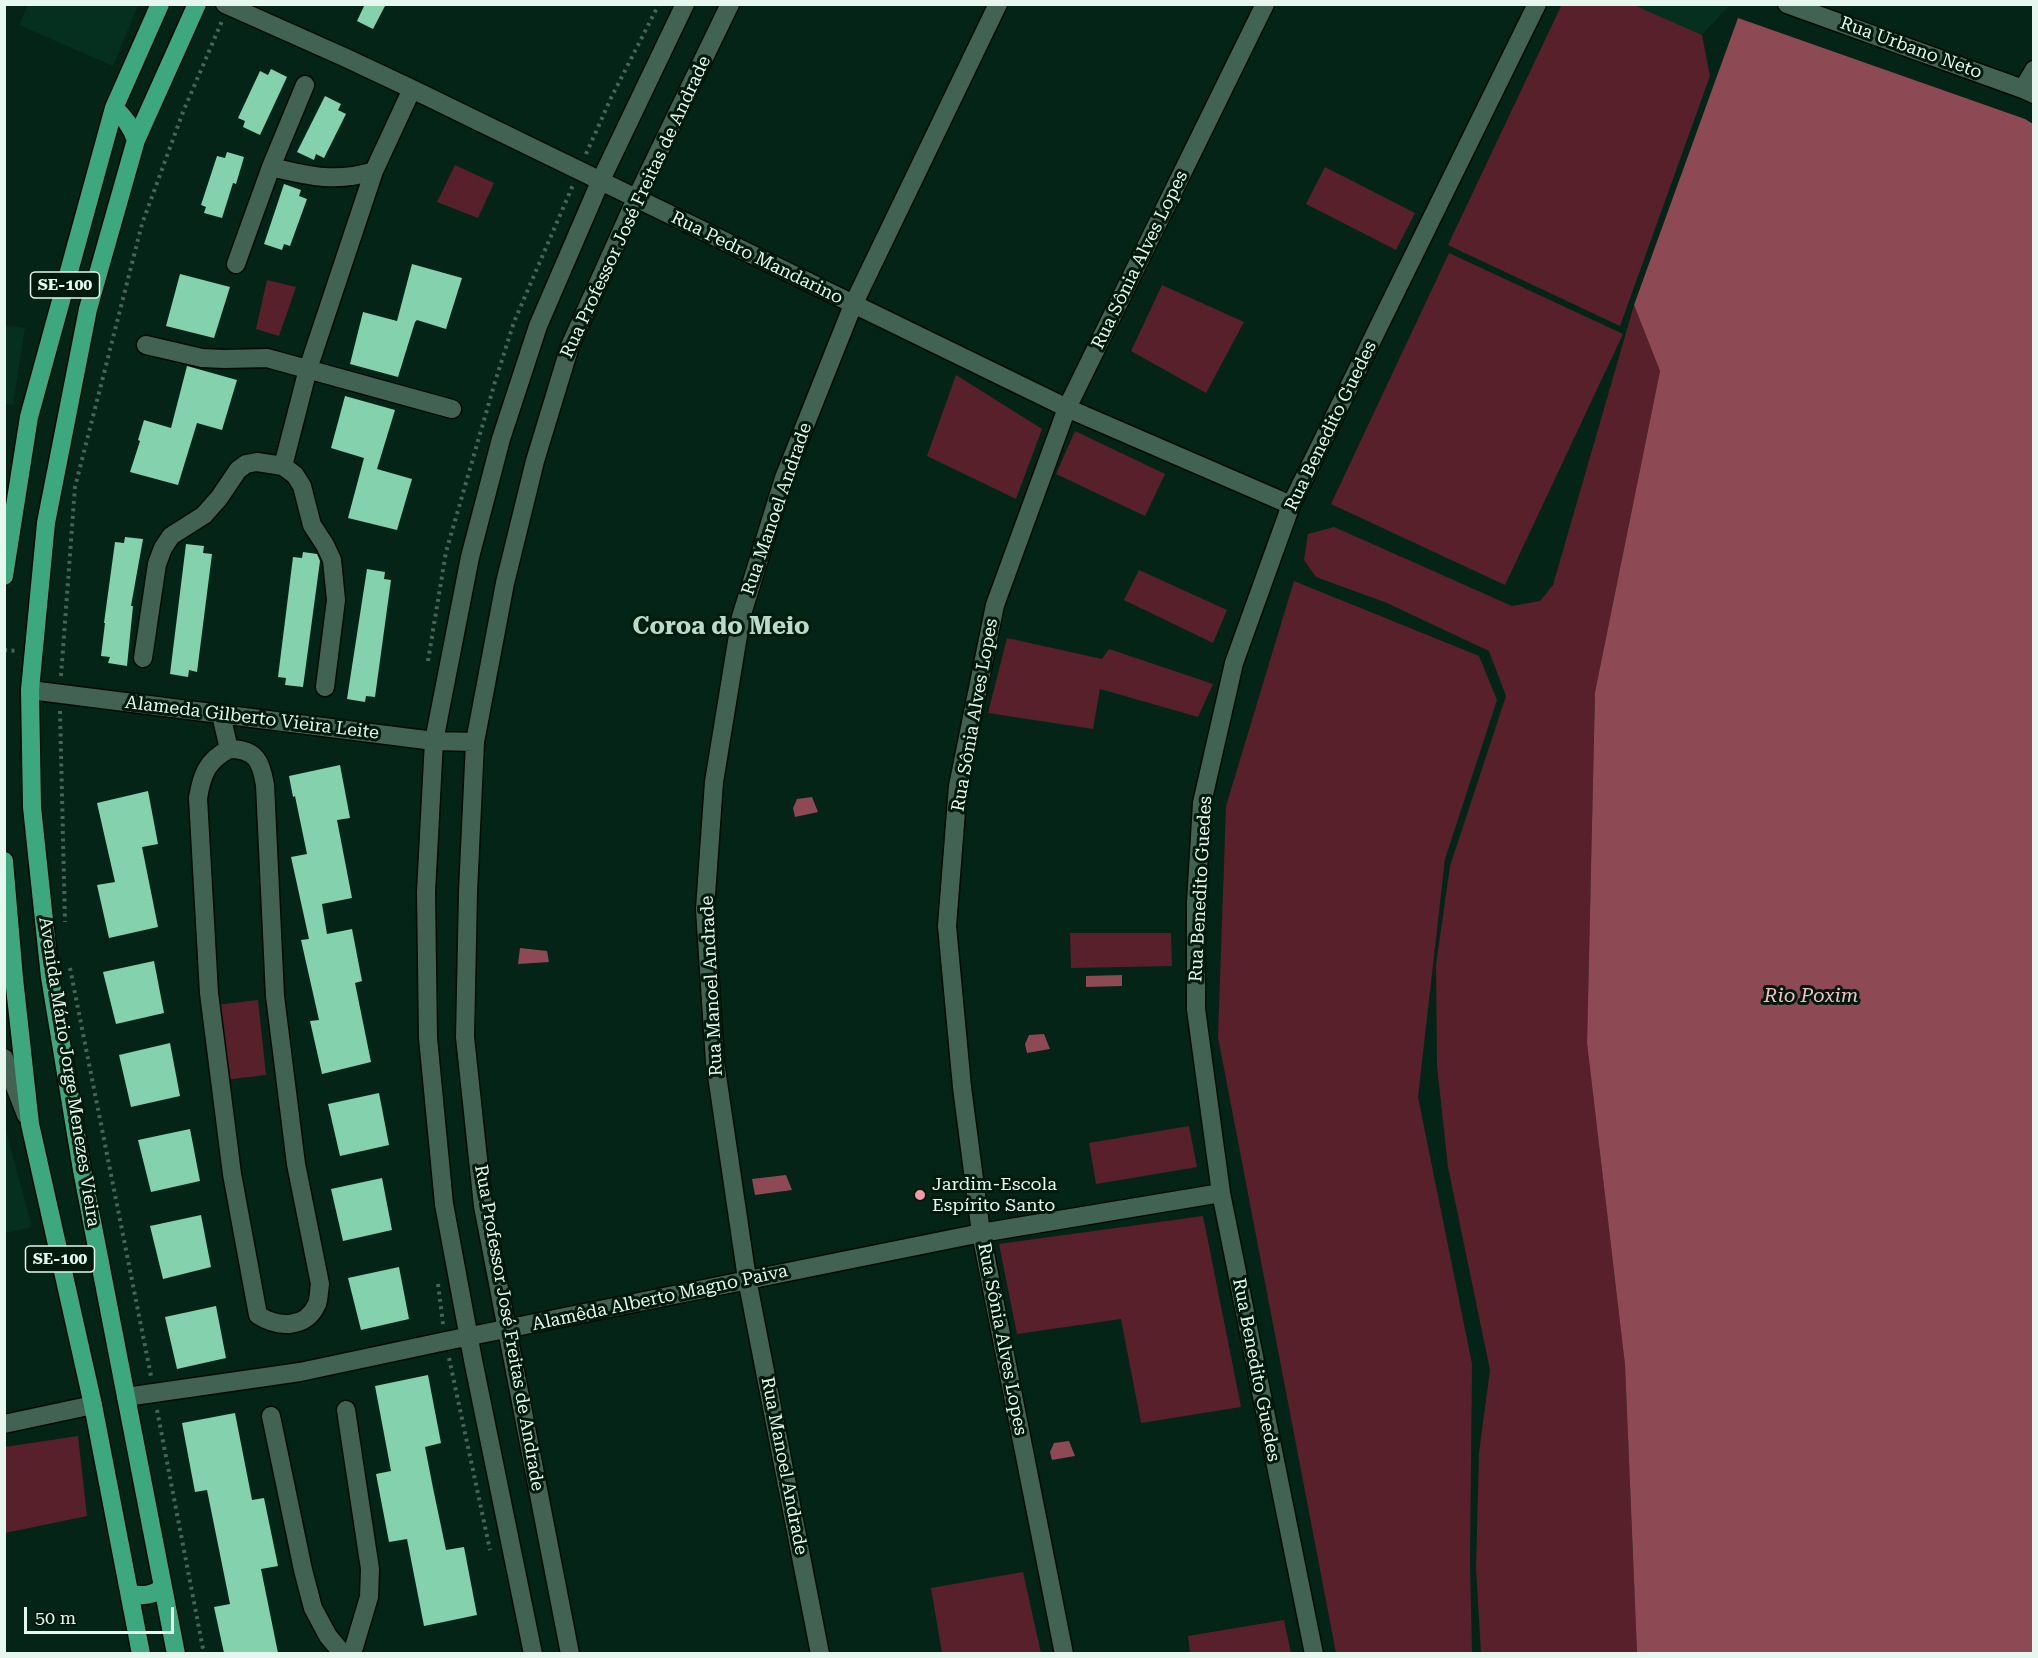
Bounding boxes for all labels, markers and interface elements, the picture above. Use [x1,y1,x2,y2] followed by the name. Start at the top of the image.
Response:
[1837,12,1985,84] street label: Rua Urbano Neto
[556,52,716,362] street label: Rua Professor José Freitas de Andrade
[1087,167,1193,353] street label: Rua Sônia Alves Lopes
[667,207,847,309] street label: Rua Pedro Mandarino
[31,272,100,298] road number: SE-100
[1280,338,1382,514] street label: Rua Benedito Guedes
[737,420,817,598] street label: Rua Manoel Andrade
[633,613,809,641] district label: Coroa do Meio
[947,617,1003,813] street label: Rua Sônia Alves Lopes
[124,692,380,744] street label: Alameda Gilberto Vieira Leite
[1185,795,1217,983] street label: Rua Benedito Guedes
[696,895,728,1077] street label: Rua Manoel Andrade
[34,915,104,1229] street label: Avenida Mário Jorge Menezes Vieira
[1764,984,1858,1008] water label: Rio Poxim
[470,1163,548,1493] street label: Rua Professor José Freitas de Andrade
[932,1174,1057,1216] place label: Jardim-Escola Espírito Santo
[913,1188,927,1202] marker: Jardim-Escola Espírito Santo
[973,1241,1031,1437] street label: Rua Sônia Alves Lopes
[26,1246,94,1272] road number: SE-100
[530,1260,790,1336] street label: Alamêda Alberto Magno Paiva
[1228,1276,1284,1464] street label: Rua Benedito Guedes
[756,1375,812,1557] street label: Rua Manoel Andrade
[27,1595,177,1633] scale bar
[35,1607,76,1628] text: 50 m

